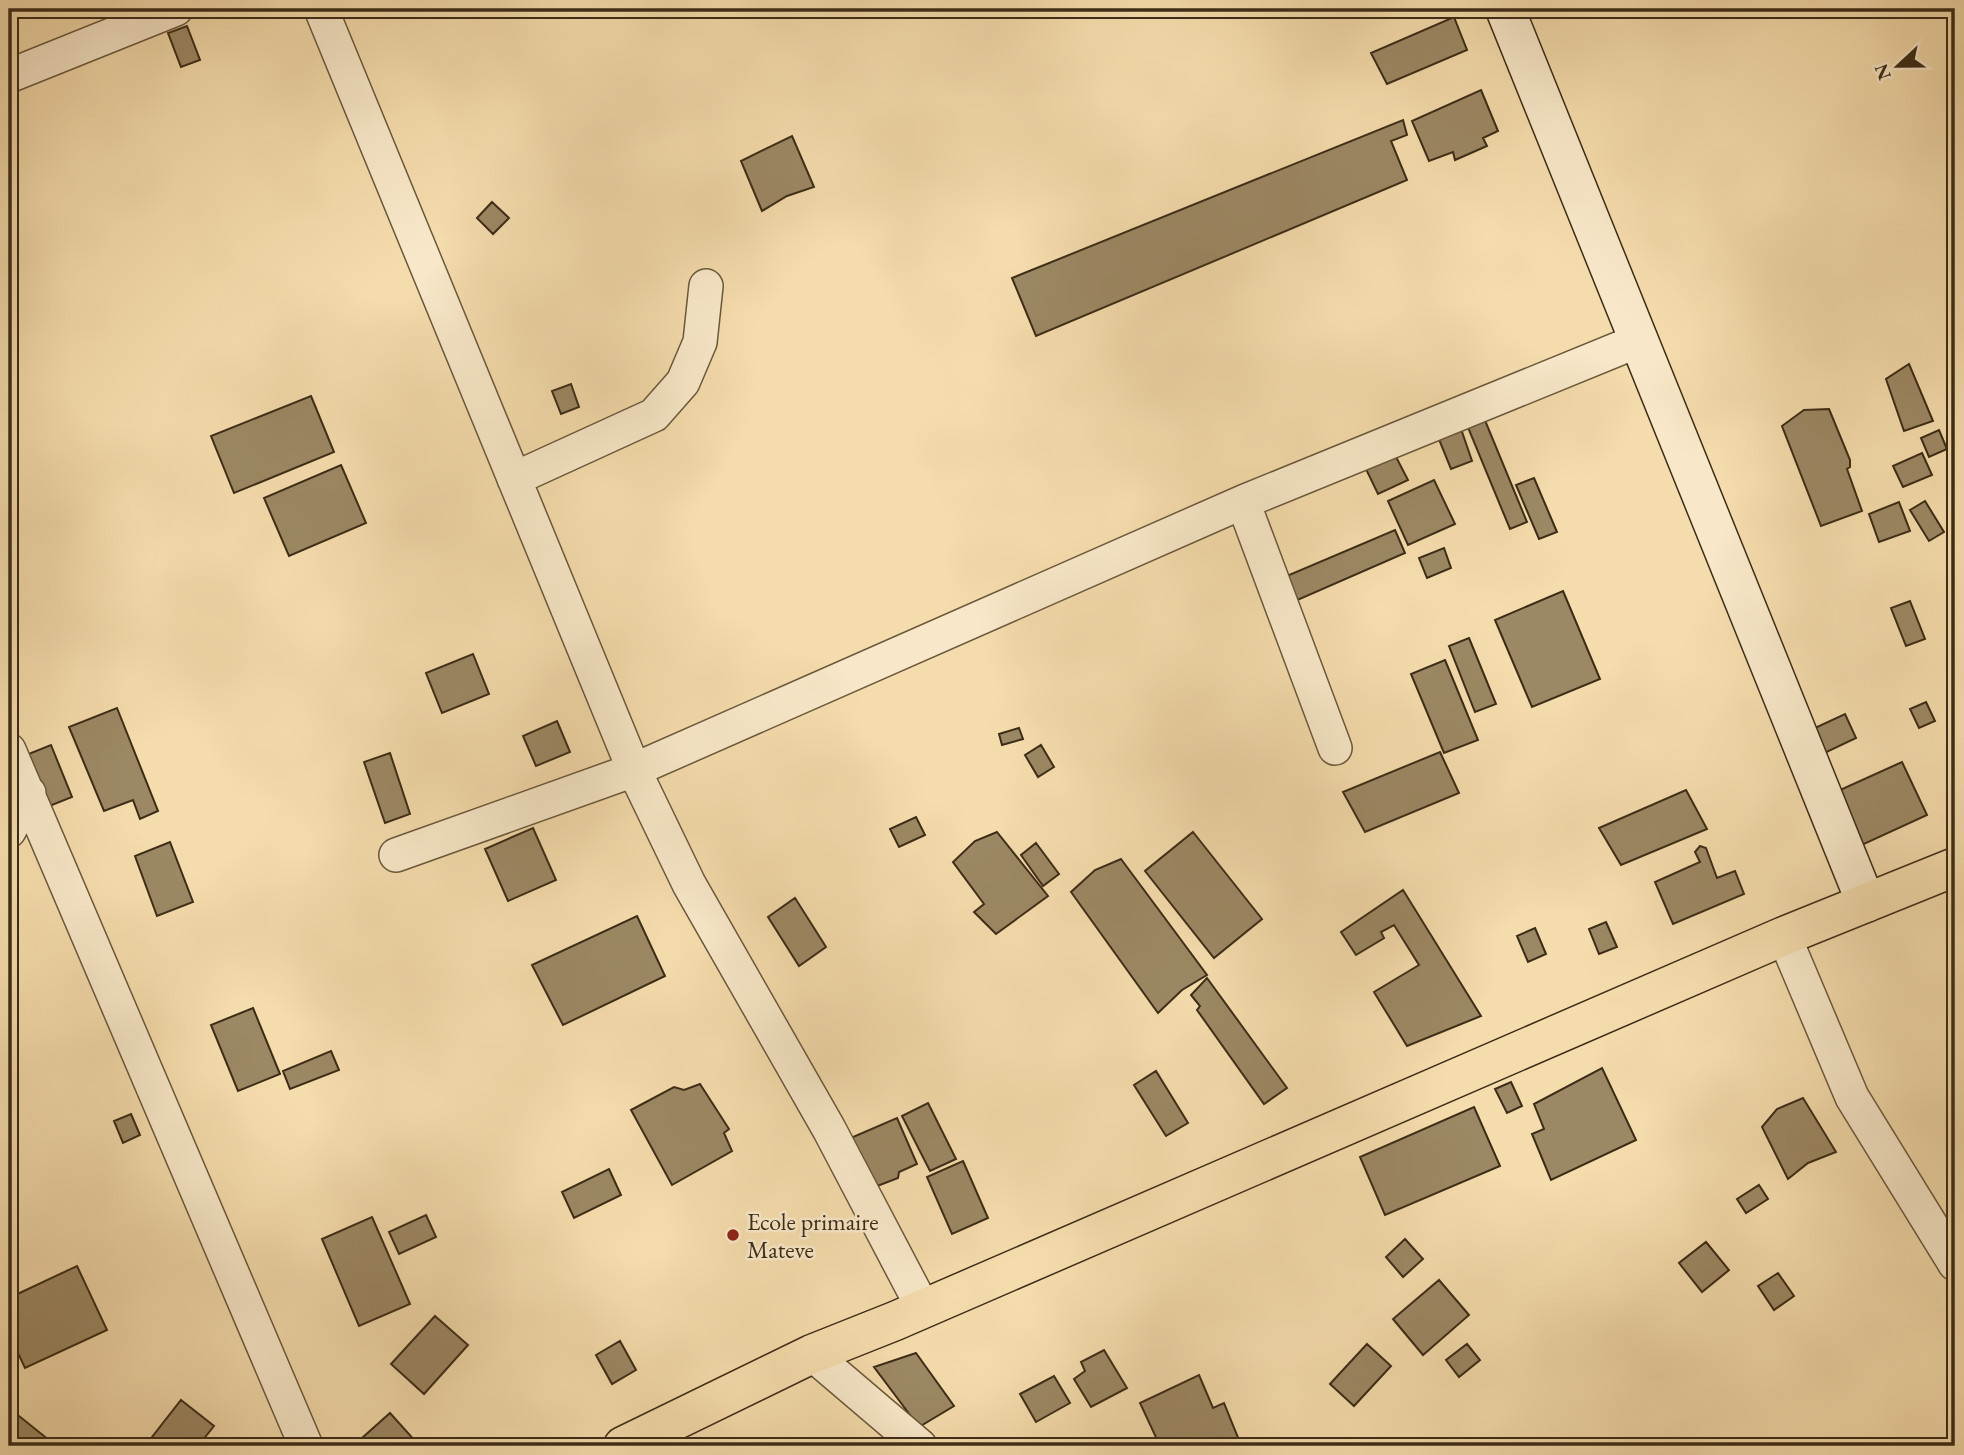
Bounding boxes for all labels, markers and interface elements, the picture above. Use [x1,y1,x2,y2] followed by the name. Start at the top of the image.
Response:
[1862,32,1932,102] north arrow
[1868,60,1897,84] text: N
[747,1206,879,1265] place label: Ecole primaire Mateve
[725,1227,741,1243] marker: Ecole primaire Mateve

